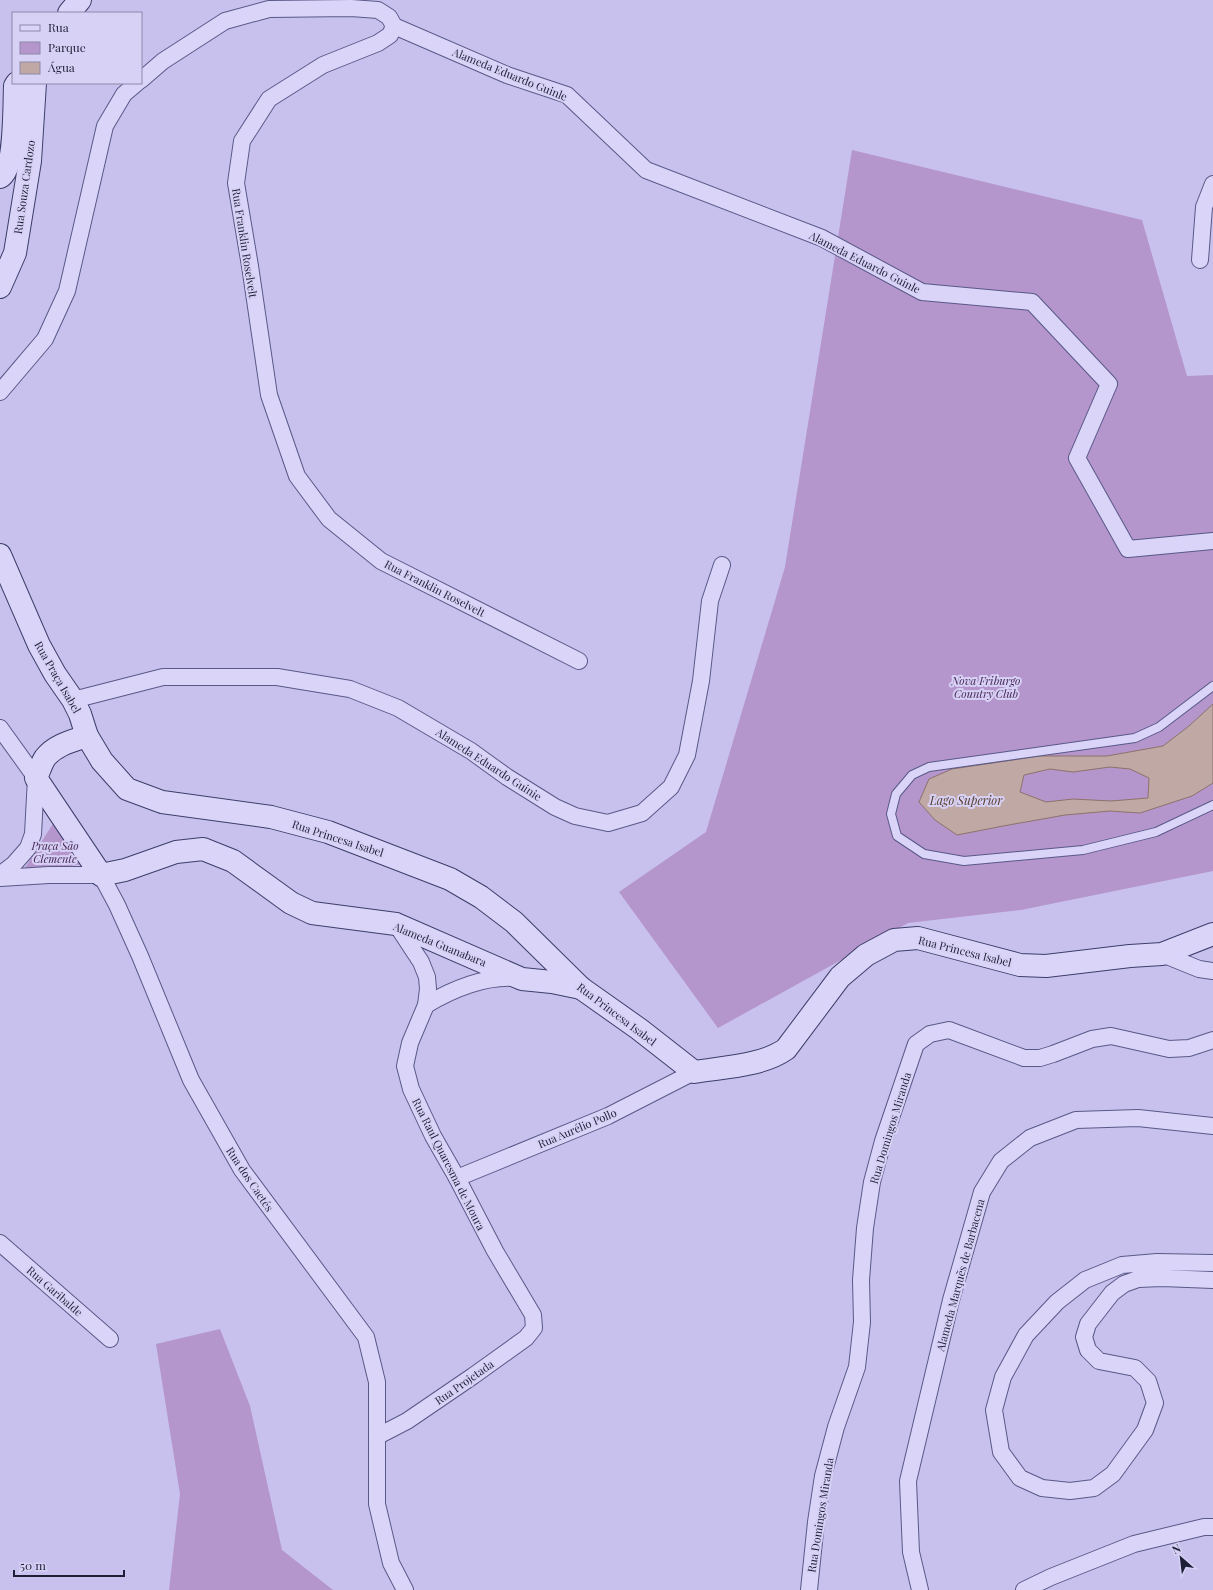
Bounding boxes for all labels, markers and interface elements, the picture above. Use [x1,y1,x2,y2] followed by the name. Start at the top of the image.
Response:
[12,12,142,84] legend
[48,19,69,35] text: Rua
[48,39,86,55] text: Parque
[449,44,570,104] street label: Alameda Eduardo Guinle
[47,59,75,75] text: Água
[10,139,38,235] street label: Rua Souza Cardozo
[229,187,261,299] street label: Rua Franklin Roselvelt
[806,227,923,297] street label: Alameda Eduardo Guinle
[382,556,488,620] street label: Rua Franklin Roselvelt
[31,638,85,716] street label: Rua Praça Isabel
[951,673,1020,701] park label: Nova Friburgo Country Club
[433,724,545,804] street label: Alameda Eduardo Guinie
[929,792,1003,808] water label: Lago Superior
[290,816,386,860] street label: Rua Princesa Isabel
[30,838,79,866] park label: Praça São Clemente
[390,918,489,970] street label: Alameda Guanabara
[917,932,1013,970] street label: Rua Princesa Isabel
[574,979,660,1049] street label: Rua Princesa Isabel
[866,1070,914,1186] street label: Rua Domingos Miranda
[409,1095,489,1233] street label: Rua Raul Quaresma de Moura
[535,1105,619,1151] street label: Rua Aurélio Pollo
[223,1144,277,1214] street label: Rua dos Caetés
[932,1197,988,1354] street label: Alameda Marquẽs de Barbacena
[24,1263,86,1320] street label: Rua Garibalde
[432,1356,497,1408] street label: Rua Projetada
[804,1456,837,1573] street label: Rua Domingos Miranda
[1161,1538,1201,1578] north arrow
[1169,1540,1183,1557] text: N
[14,1552,124,1578] scale bar
[20,1557,46,1573] text: 50 m

